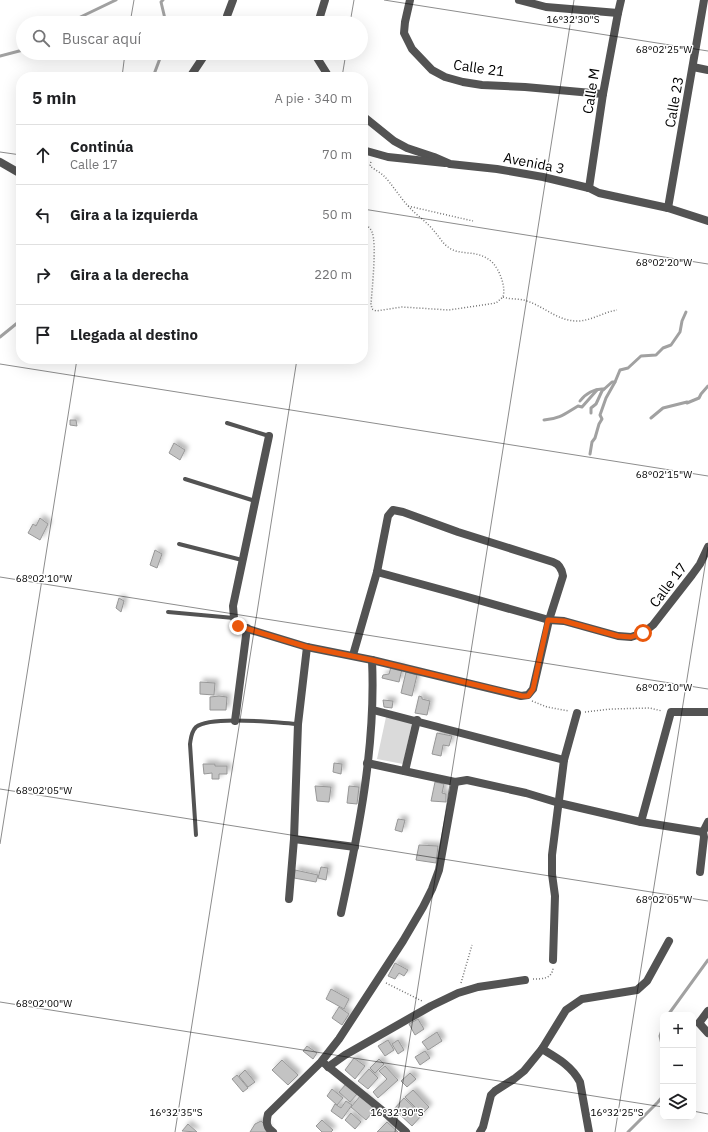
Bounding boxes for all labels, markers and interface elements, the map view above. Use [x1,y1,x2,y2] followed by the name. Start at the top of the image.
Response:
[546,13,600,26] text: 16°32'30"S
[16,16,368,60] search box
[30,27,52,49] icon: search
[62,29,141,48] text: Buscar aquí
[636,43,692,56] text: 68°02'25"W
[452,56,506,80] street label: Calle 21
[579,67,603,115] street label: Calle M
[661,75,687,129] street label: Calle 23
[32,87,76,109] text: 5 min
[274,90,352,107] text: A pie · 340 m
[70,137,134,156] text: Continúa
[32,144,54,166] icon: ahead
[322,146,352,163] text: 70 m
[502,148,566,178] street label: Avenida 3
[70,156,118,173] text: Calle 17
[32,204,54,226] icon: left
[70,205,198,224] text: Gira a la izquierda
[322,206,352,223] text: 50 m
[636,256,692,269] text: 68°02'20"W
[32,264,54,286] icon: right
[70,265,189,284] text: Gira a la derecha
[314,266,352,283] text: 220 m
[32,324,54,346] icon: arrive
[70,325,198,344] text: Llegada al destino
[636,468,692,481] text: 68°02'15"W
[645,559,691,611] street label: Calle 17
[16,572,72,585] text: 68°02'10"W
[229,617,247,635] route end
[634,624,652,642] route start
[636,681,692,694] text: 68°02'10"W
[16,784,72,797] text: 68°02'05"W
[636,893,692,906] text: 68°02'05"W
[16,997,72,1010] text: 68°02'00"W
[660,1012,696,1120] map controls
[660,1012,696,1048] button: +
[660,1048,696,1084] button: −
[660,1084,696,1120] button: layers
[149,1106,203,1119] text: 16°32'35"S
[370,1106,424,1119] text: 16°32'30"S
[590,1106,644,1119] text: 16°32'25"S

